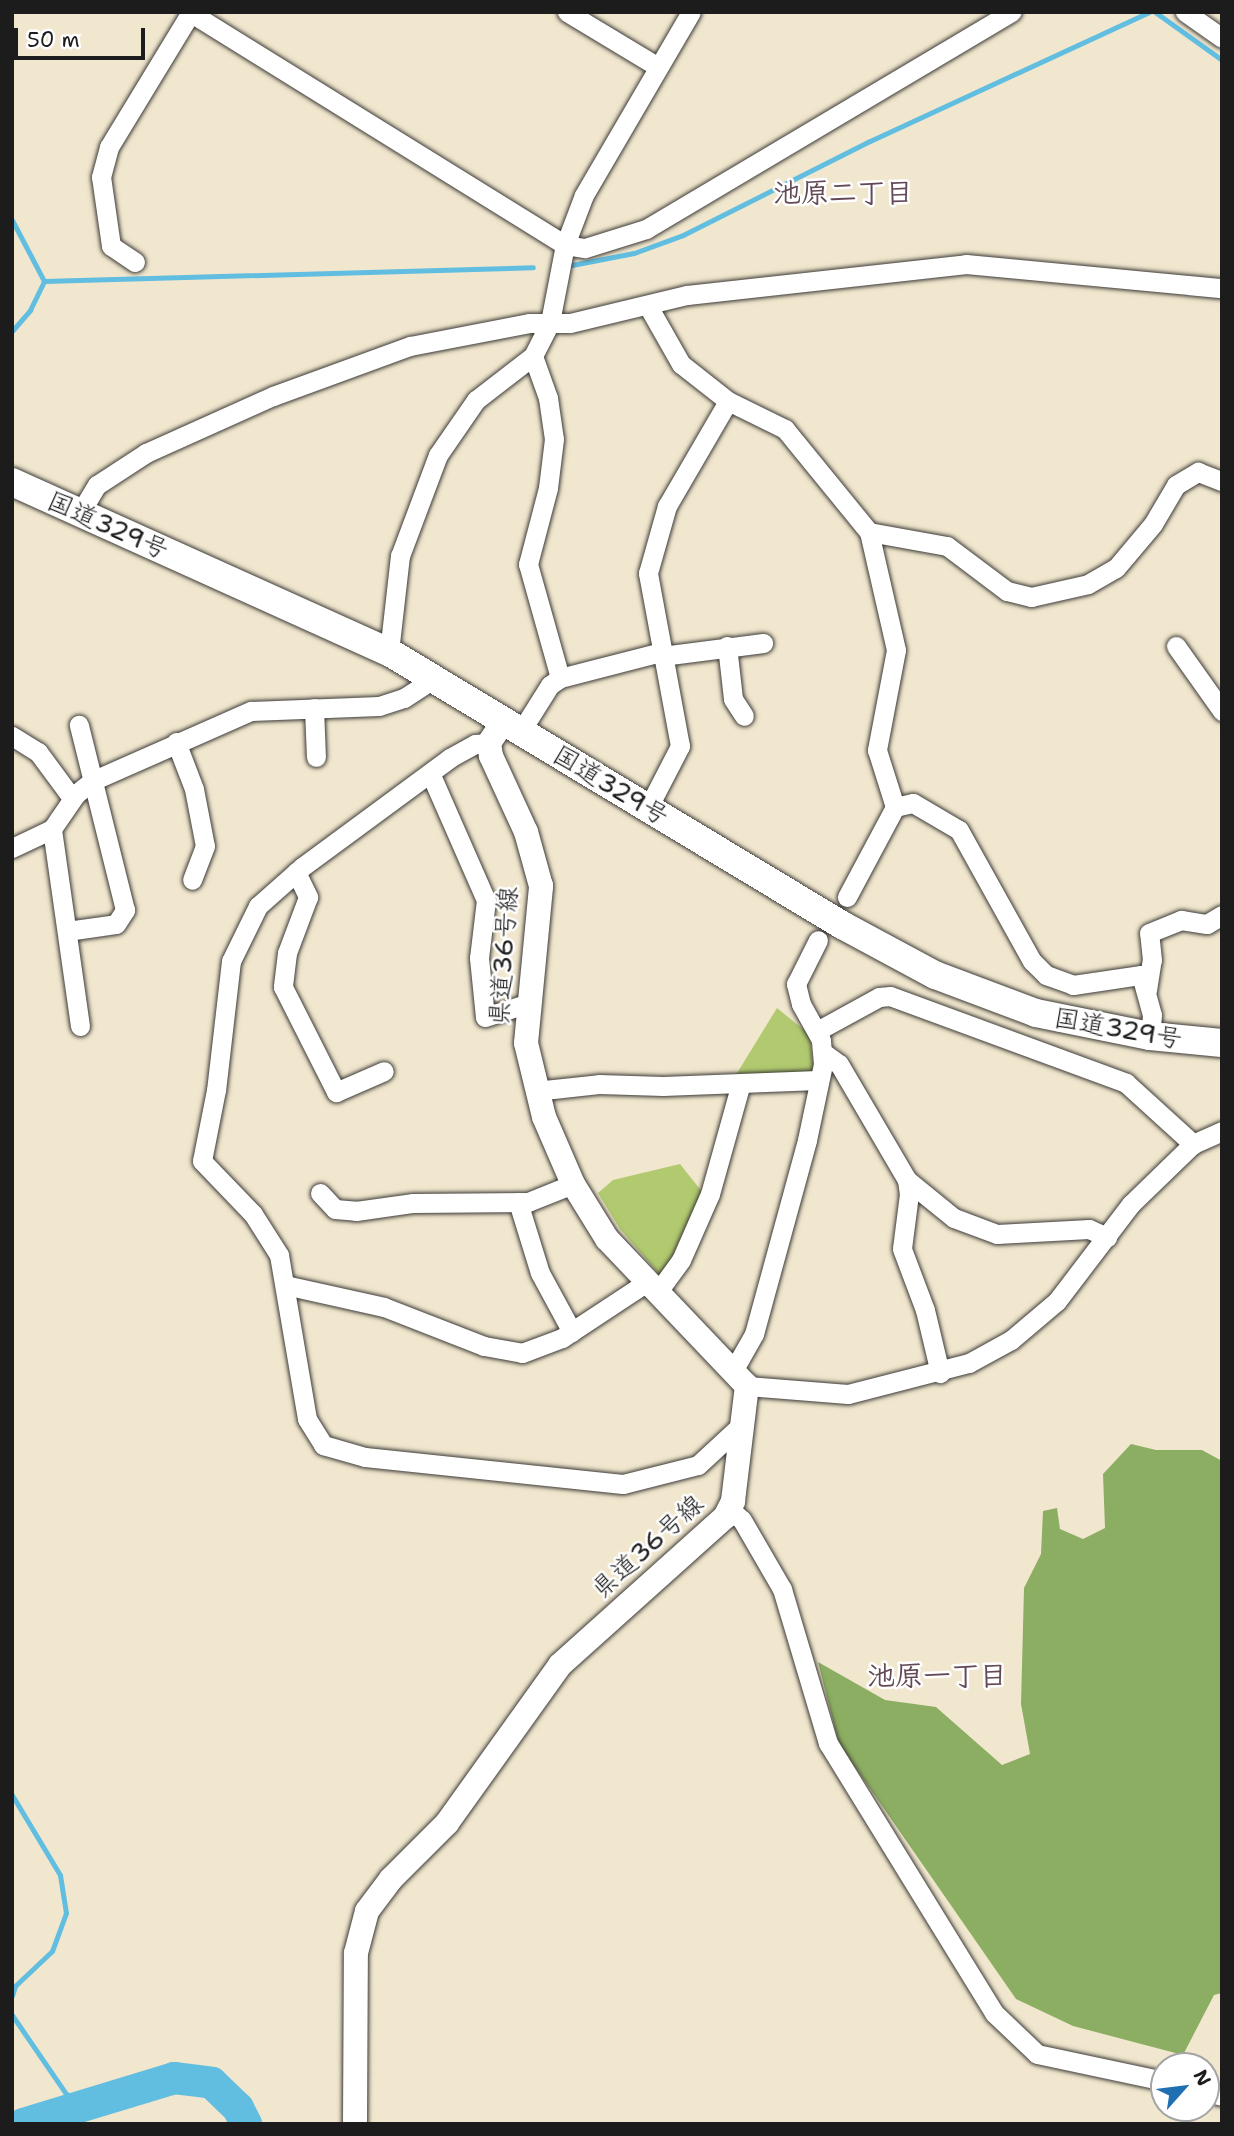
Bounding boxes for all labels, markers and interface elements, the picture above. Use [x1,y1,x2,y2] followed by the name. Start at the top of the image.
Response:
[18,14,149,58] scale bar
[27,26,80,54] text: 50 m
[773,175,913,209] district label: 池原二丁目
[43,484,173,566] street label: 国道329号
[547,738,675,832] street label: 国道329号
[483,885,523,1027] street label: 県道36号線
[1052,1001,1184,1055] street label: 国道329号
[585,1488,709,1604] street label: 県道36号線
[867,1658,1007,1692] district label: 池原一丁目
[1150,2052,1220,2122] north arrow
[1188,2065,1217,2090] text: N

